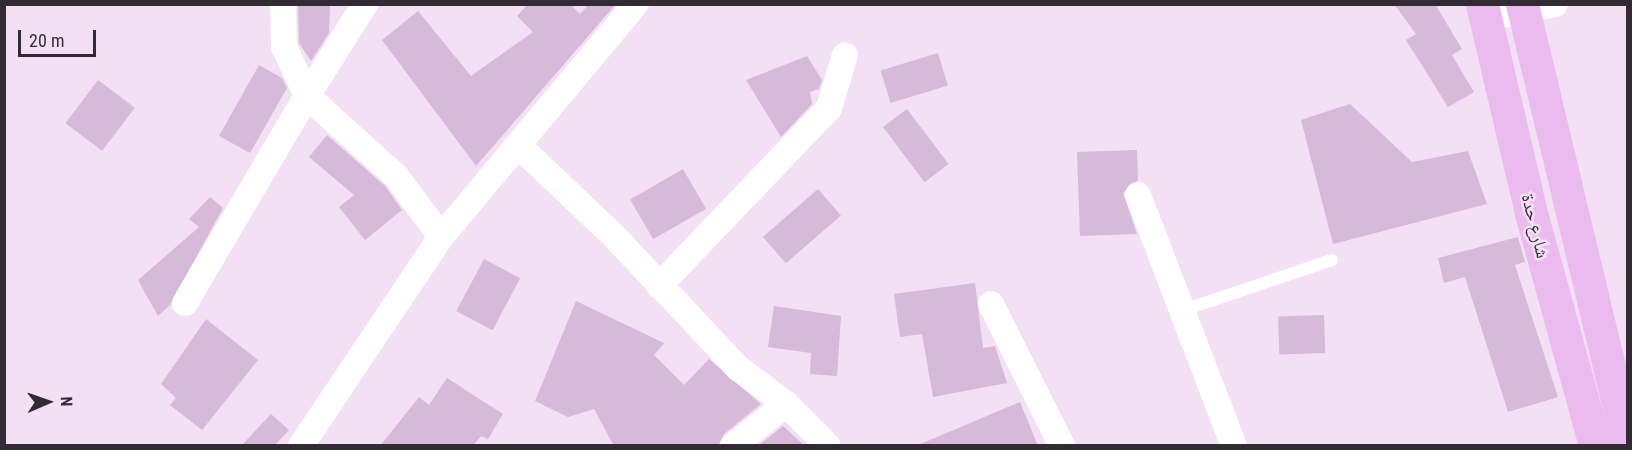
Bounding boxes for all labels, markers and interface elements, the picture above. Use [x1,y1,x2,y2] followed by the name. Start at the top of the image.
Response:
[21,18,99,56] scale bar
[29,30,64,51] text: 20 m
[1517,192,1553,260] street label: شارع حدة
[18,372,78,432] north arrow
[57,396,76,407] text: N

